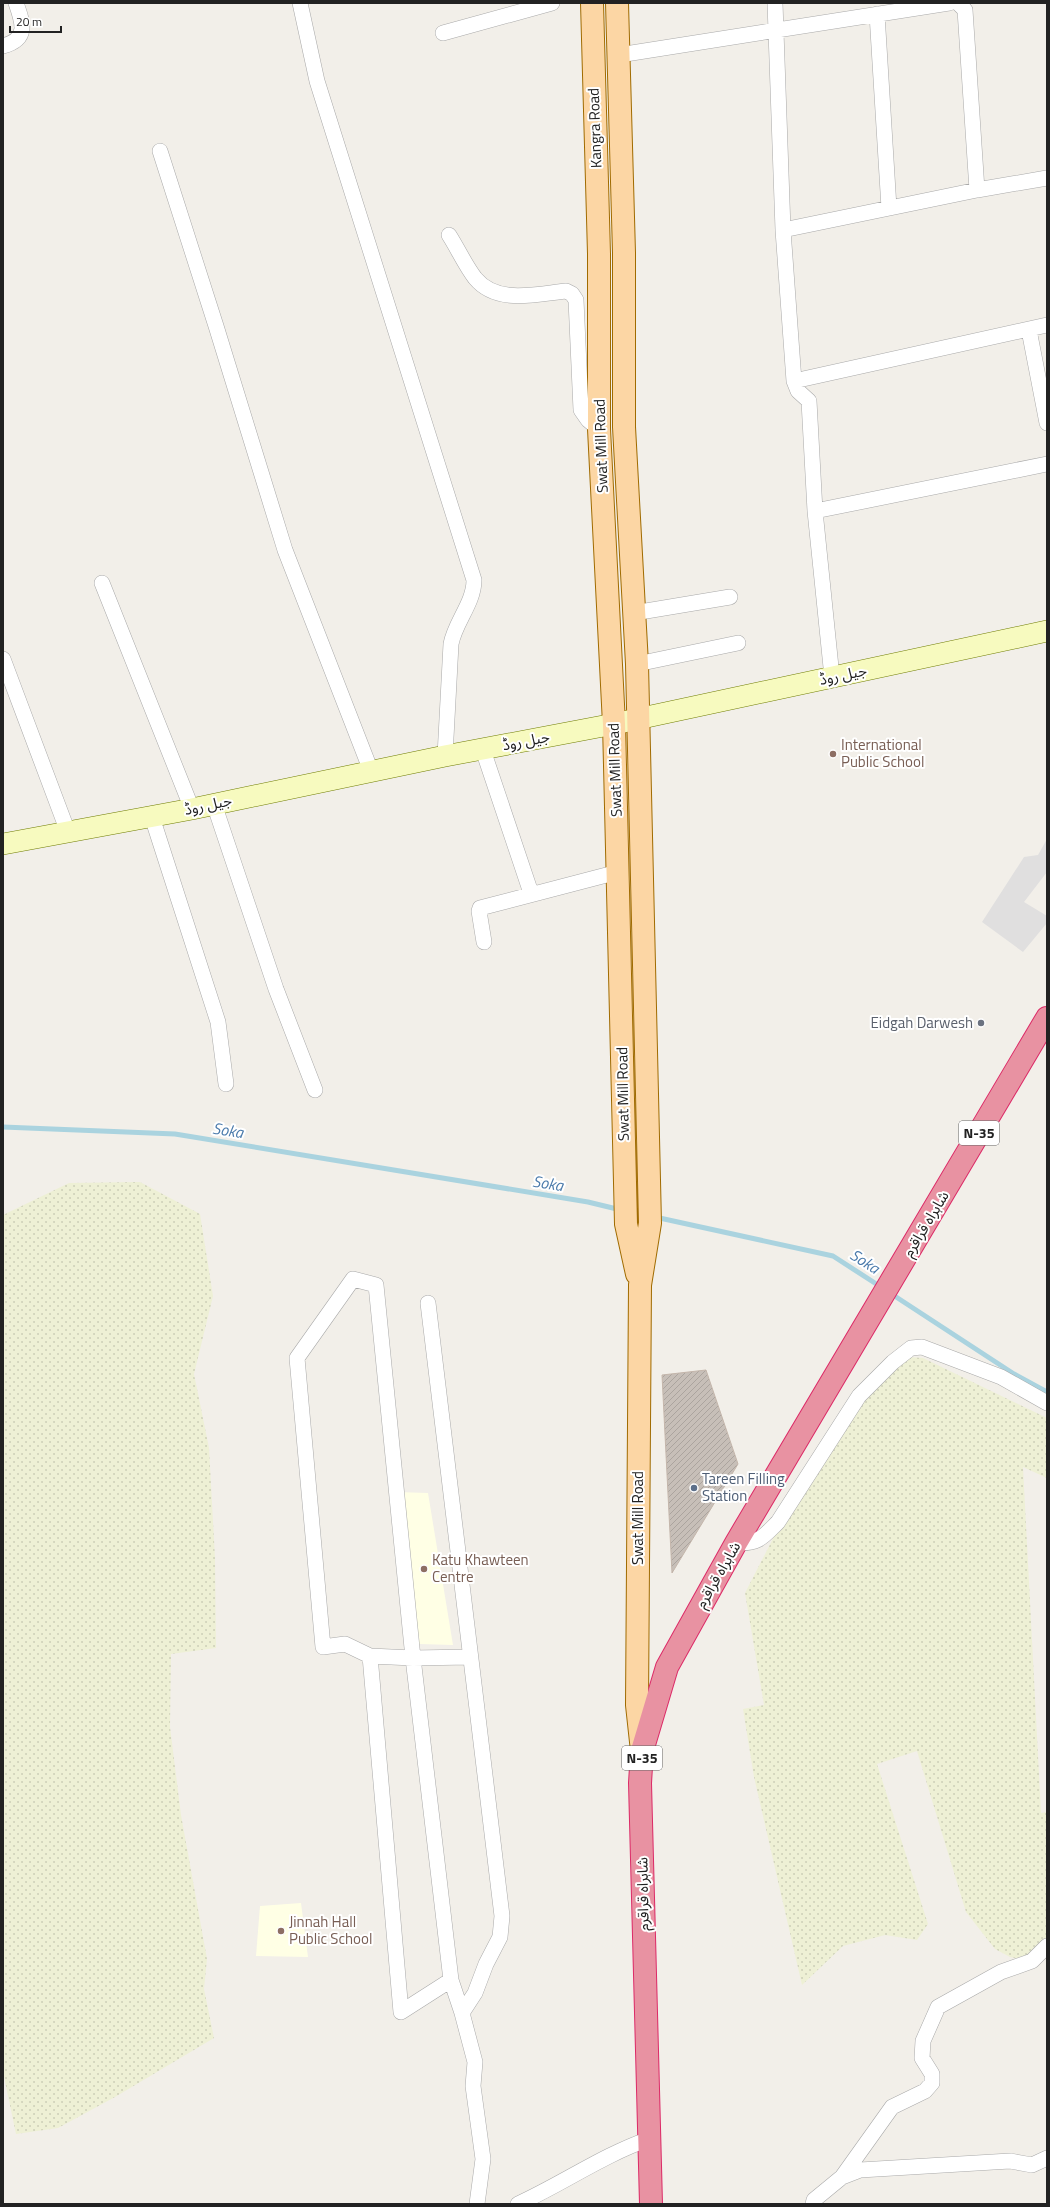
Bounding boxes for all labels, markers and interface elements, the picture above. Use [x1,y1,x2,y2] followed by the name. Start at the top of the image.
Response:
[10,8,61,34] scale bar
[16,12,42,31] text: 20 m
[582,87,607,169] street label: Kangra Road
[587,399,614,493] street label: Swat Mill Road
[817,658,869,691] street label: جیل روڈ
[601,723,628,817] street label: Swat Mill Road
[500,725,552,756] street label: جیل روڈ
[841,733,924,773] place label: International Public School
[828,749,838,759] marker: International Public School
[182,788,234,821] street label: جیل روڈ
[871,1011,973,1034] place label: Eidgah Darwesh
[976,1018,986,1028] marker: Eidgah Darwesh
[610,1047,635,1141] street label: Swat Mill Road
[211,1116,246,1144] water label: Soka
[959,1121,999,1145] road number: N-35
[531,1169,566,1197] water label: Soka
[897,1186,955,1261] street label: شاہراہ قراقرم
[846,1243,885,1280] water label: Soka
[702,1467,785,1507] place label: Tareen Filling Station
[626,1471,649,1565] street label: Swat Mill Road
[689,1483,699,1493] marker: Tareen Filling Station
[689,1537,746,1612] street label: شاہراہ قراقرم
[432,1548,529,1588] place label: Katu Khawteen Centre
[419,1564,429,1574] marker: Katu Khawteen Centre
[622,1746,662,1770] road number: N-35
[630,1857,655,1931] street label: شاہراہ قراقرم
[289,1910,372,1950] place label: Jinnah Hall Public School
[276,1926,286,1936] marker: Jinnah Hall Public School

